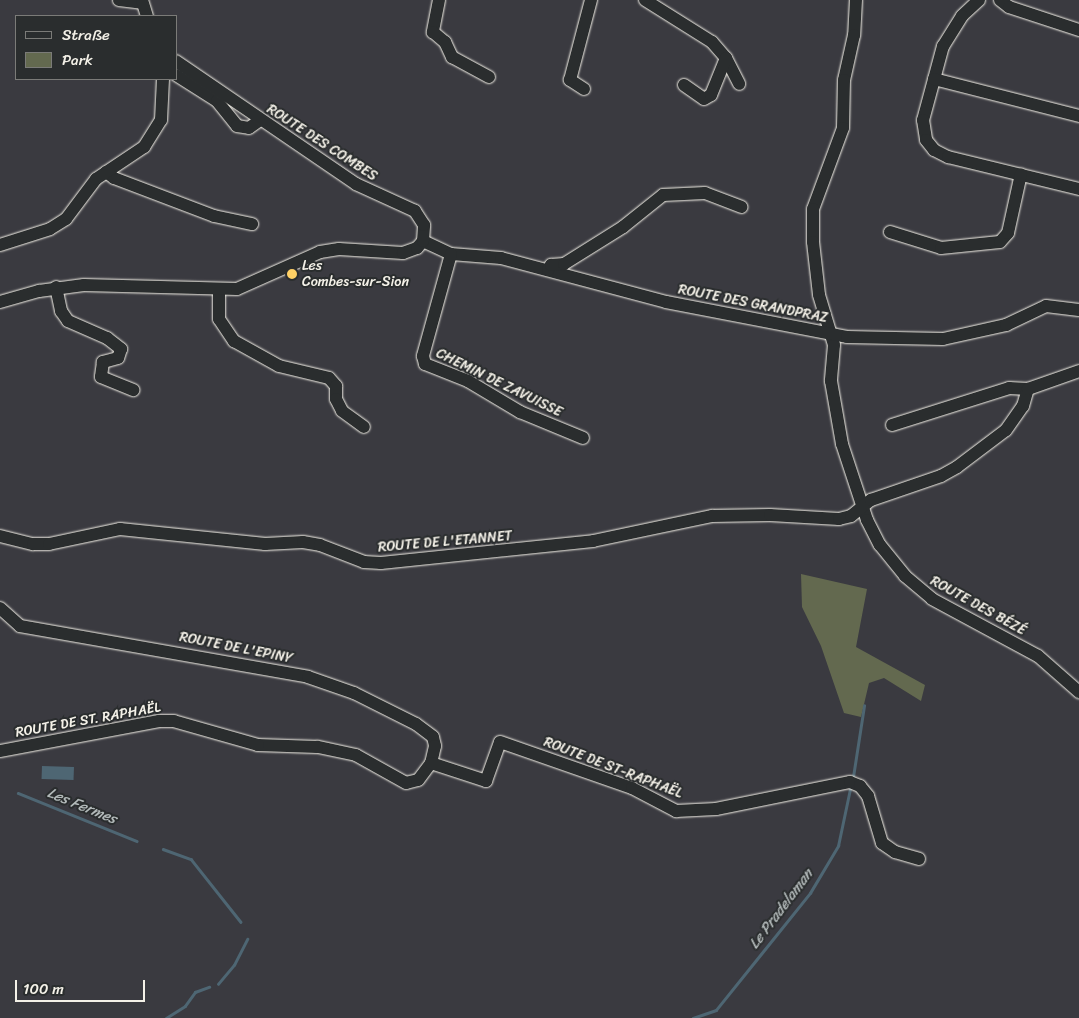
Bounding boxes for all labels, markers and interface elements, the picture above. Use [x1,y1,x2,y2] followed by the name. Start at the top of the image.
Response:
[15,15,178,80] legend
[62,22,110,48] text: Straße
[62,47,93,73] text: Park
[263,101,381,185] street label: ROUTE DES COMBES
[302,258,409,290] place label: Les Combes-sur-Sion
[286,268,298,280] marker: Les Combes-sur-Sion
[676,281,830,327] street label: ROUTE DES GRANDPRAZ
[433,345,565,421] street label: CHEMIN DE ZAVUISSE
[377,528,513,556] street label: ROUTE DE L'ETANNET
[928,573,1028,639] street label: ROUTE DES BÉZÉ
[178,629,294,667] street label: ROUTE DE L'EPINY
[14,699,162,741] street label: ROUTE DE ST. RAPHAËL
[541,734,685,802] street label: ROUTE DE ST-RAPHAËL
[45,784,119,828] water label: Les Fermes
[745,865,817,953] water label: Le Pradelaman
[18,970,148,1002] scale bar
[23,976,64,1002] text: 100 m

